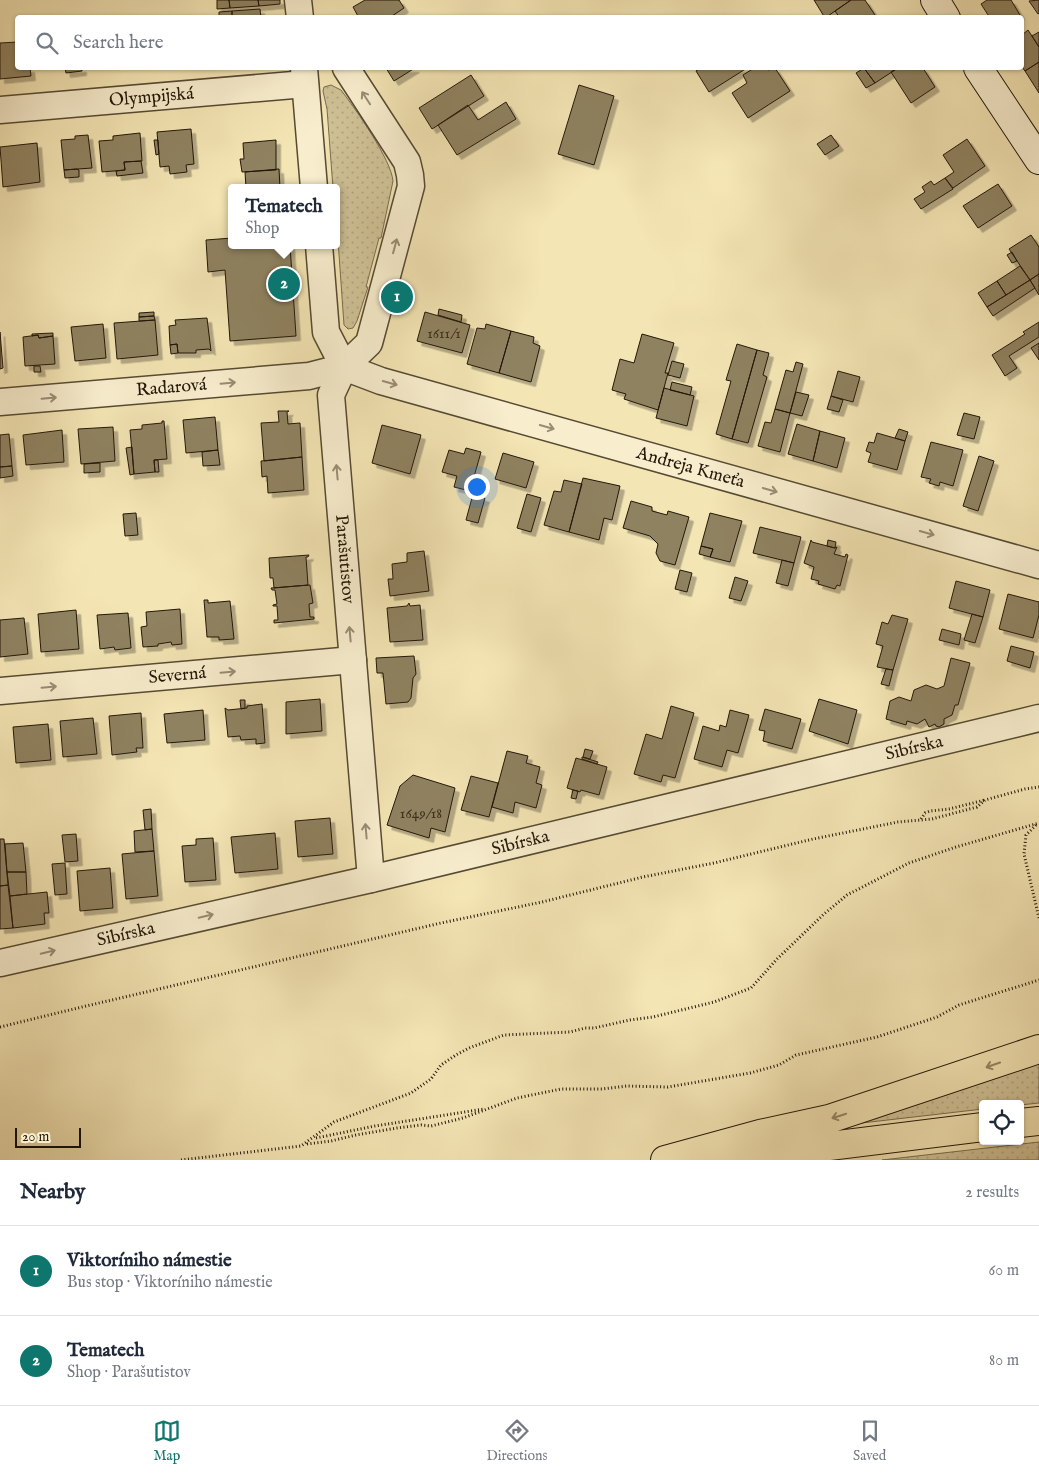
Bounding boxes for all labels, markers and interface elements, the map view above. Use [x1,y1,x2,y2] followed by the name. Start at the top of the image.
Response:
[15,15,1024,70] search box
[33,29,61,57] icon: search
[73,31,164,55] text: Search here
[108,82,195,112] street label: Olympijská
[361,91,371,105] one-way arrow
[228,184,340,249] popup
[245,195,323,219] text: Tematech
[245,219,279,239] text: Shop
[391,238,400,254] one-way arrow
[268,265,300,303] pin: 2
[381,278,413,316] pin: 1
[427,324,461,343] house number: 1611/1
[135,373,208,402] street label: Radarová
[220,378,236,388] one-way arrow
[382,379,398,389] one-way arrow
[40,393,56,402] one-way arrow
[538,423,554,432] one-way arrow
[633,441,747,494] street label: Andreja Kmeťa
[332,464,342,480] one-way arrow
[464,474,490,500] your location
[762,485,778,495] one-way arrow
[329,514,360,605] street label: Parašutistov
[918,529,934,539] one-way arrow
[345,626,355,642] one-way arrow
[148,661,207,689] street label: Severná
[220,667,236,677] one-way arrow
[40,682,56,692] one-way arrow
[883,730,946,766] street label: Sibírska
[400,804,442,823] house number: 1649/18
[361,823,371,839] one-way arrow
[489,825,552,861] street label: Sibírska
[198,911,214,921] one-way arrow
[95,917,157,952] street label: Sibírska
[39,947,55,957] one-way arrow
[985,1060,1001,1070] one-way arrow
[979,1100,1024,1145] map controls
[979,1100,1024,1145] button: locate
[831,1112,847,1122] one-way arrow
[15,1125,81,1148] scale bar
[22,1128,49,1146] text: 20 m
[20,1179,85,1206] text: Nearby
[965,1183,1019,1203] text: 2 results
[67,1249,232,1273] text: Viktoríniho námestie
[33,1261,39,1281] text: 1
[989,1261,1019,1281] text: 60 m
[67,1273,273,1293] text: Bus stop · Viktoríniho námestie
[67,1339,144,1363] text: Tematech
[32,1351,40,1371] text: 2
[989,1351,1019,1371] text: 80 m
[67,1363,191,1383] text: Shop · Parašutistov
[153,1417,181,1465] tab: Map
[486,1417,547,1465] tab: Directions
[853,1417,886,1465] tab: Saved

